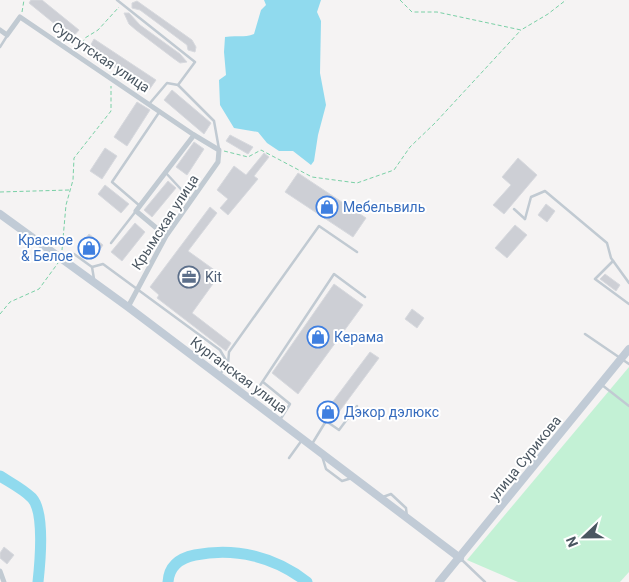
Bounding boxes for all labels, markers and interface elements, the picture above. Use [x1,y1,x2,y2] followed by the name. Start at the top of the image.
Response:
[49,18,153,96] street label: Сургутская улица
[128,171,202,273] street label: Крымская улица
[315,195,339,219] shop icon: Мебельвиль
[343,199,425,215] place label: Мебельвиль
[18,232,73,264] place label: Красное & Белое
[77,236,101,260] shop icon: Красное & Белое
[177,265,201,289] office icon: Kit
[205,269,222,285] place label: Kit
[306,325,330,349] shop icon: Керама
[334,329,384,345] place label: Керама
[188,333,290,417] street label: Курганская улица
[316,400,340,424] shop icon: Дэкор дэлюкс
[344,404,439,420] place label: Дэкор дэлюкс
[486,412,564,504] street label: улица Сурикова
[559,512,609,562] north arrow
[563,534,581,549] text: N

